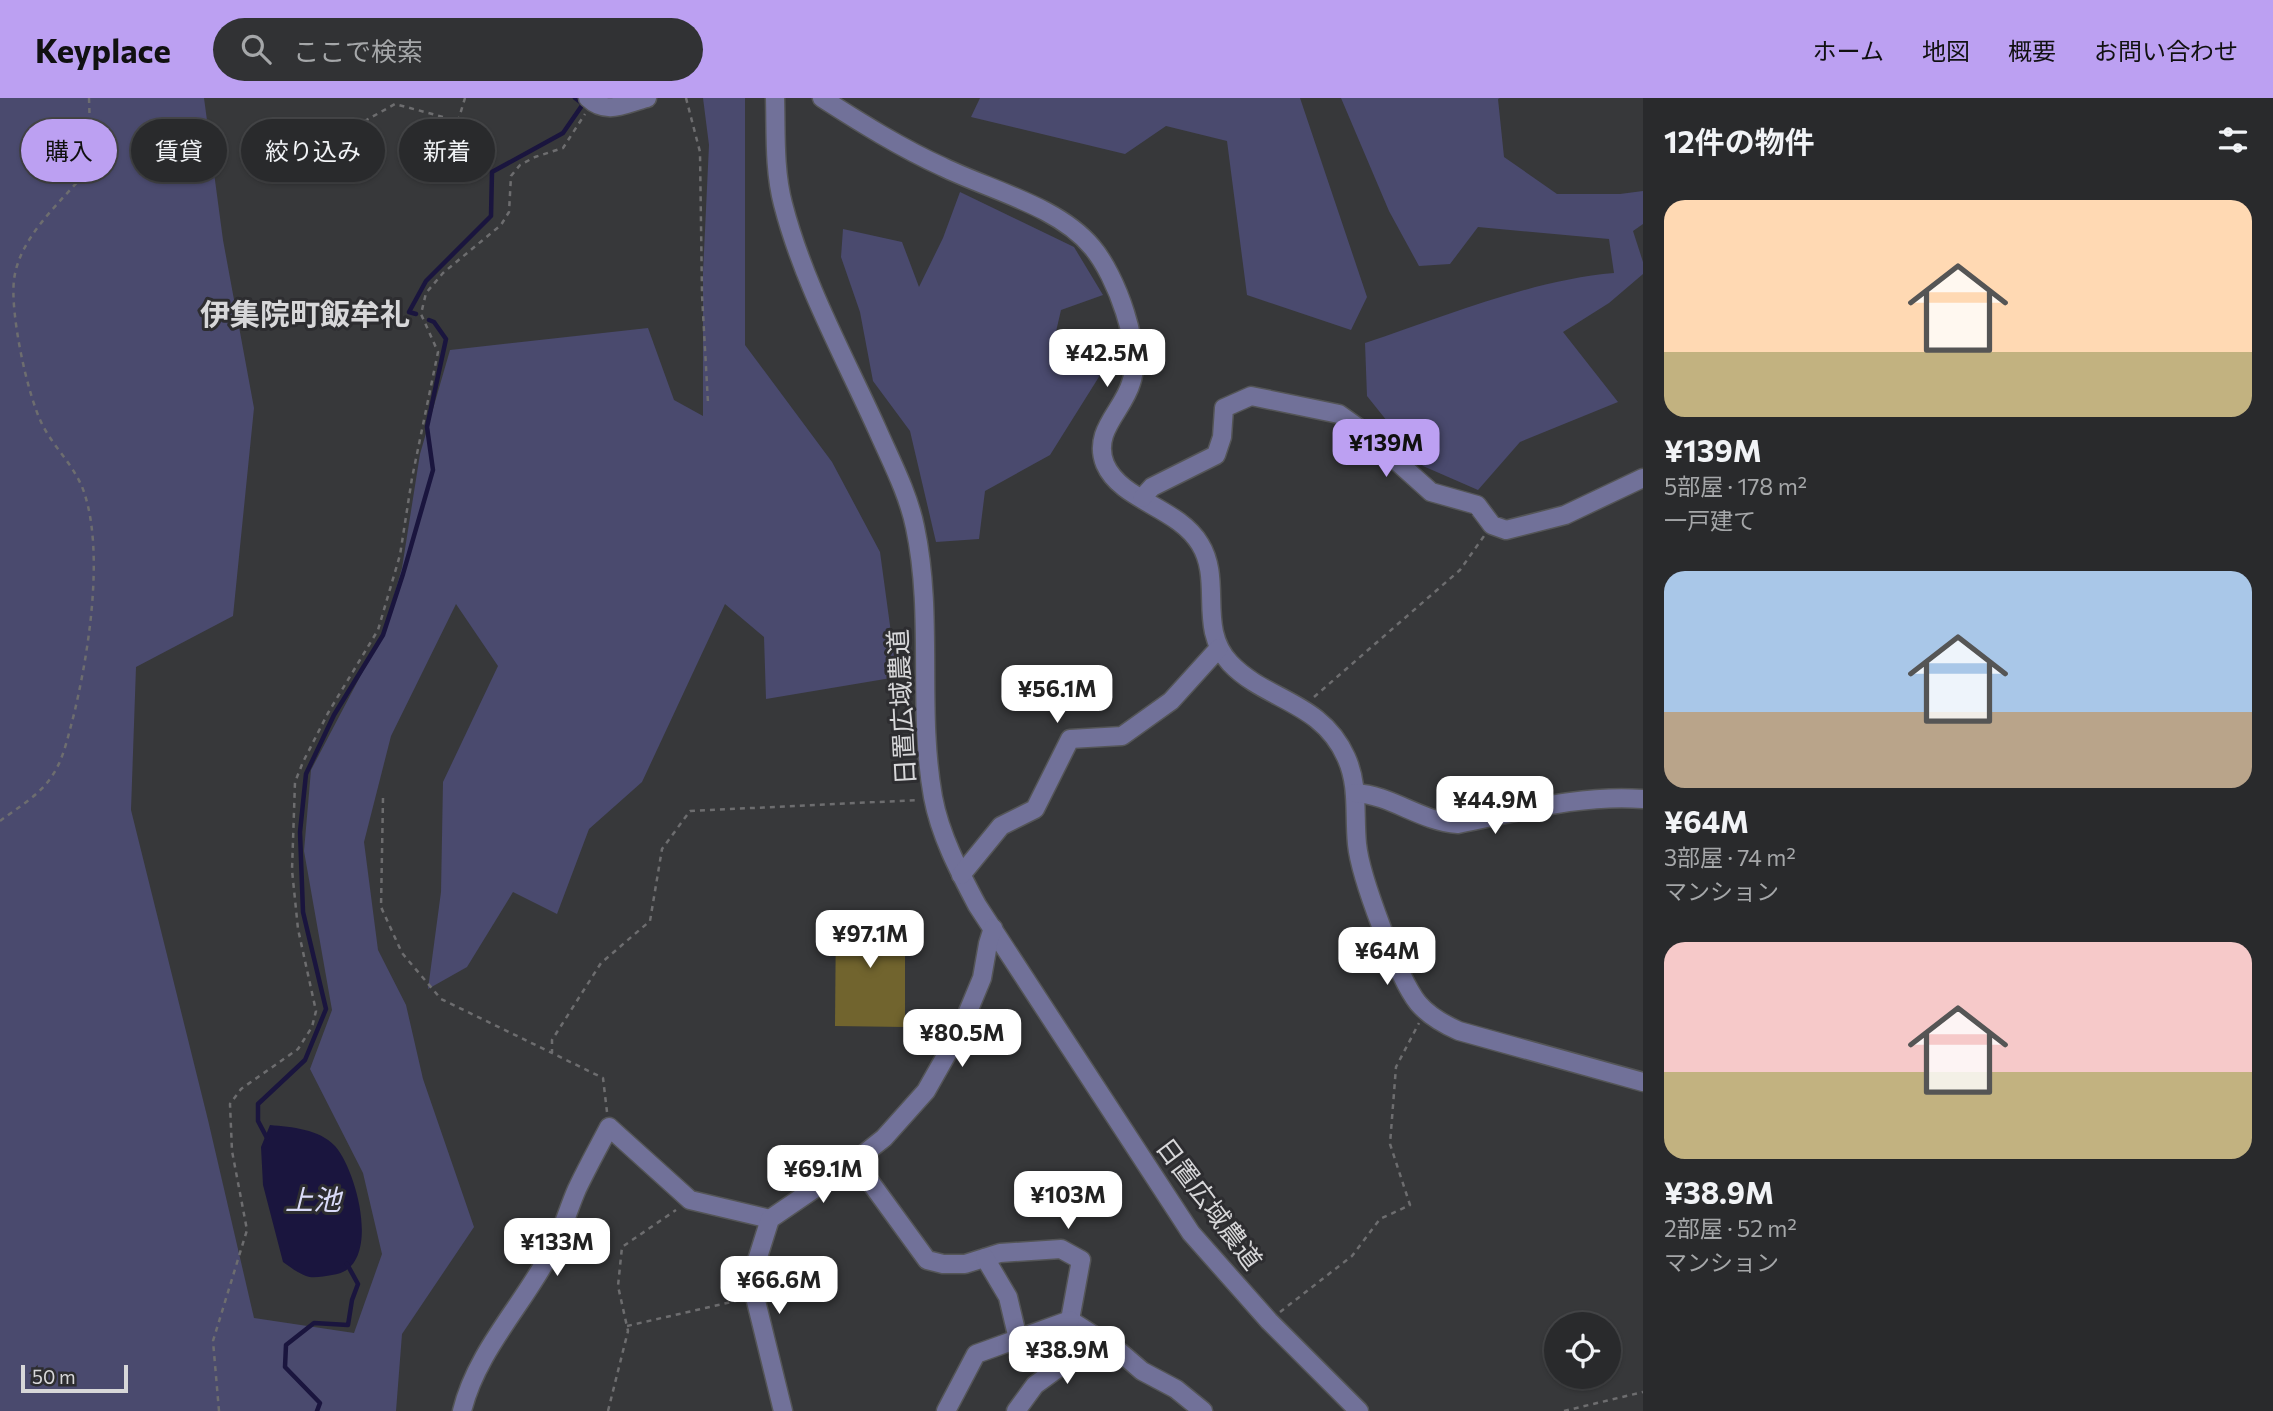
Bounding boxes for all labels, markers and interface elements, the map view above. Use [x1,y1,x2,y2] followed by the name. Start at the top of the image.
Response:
[213,18,703,81] search box
[35,29,171,70] text: Keyplace
[237,30,275,68] icon: search
[293,35,423,66] text: ここで検索
[1813,36,1884,65] text: ホーム
[1922,36,1970,65] text: 地図
[2008,36,2056,65] text: 概要
[2094,36,2238,65] text: お問い合わせ
[21,119,117,182] chip: 購入
[131,119,227,182] chip: 賃貸
[241,119,385,182] chip: 絞り込み
[399,119,495,182] chip: 新着
[2214,121,2252,159] icon: filters
[1664,122,1815,159] text: 12件の物件
[1895,245,2021,371] icon: home
[200,294,410,331] district label: 伊集院町飯牟礼
[1050,330,1164,389] pin: ¥42.5M
[1065,338,1149,366] text: ¥42.5M
[1337,420,1435,479] pin: ¥139M
[1349,428,1423,456] text: ¥139M
[1664,431,1762,468] text: ¥139M
[1664,472,1807,500] text: 5部屋 · 178 m²
[1664,506,1756,534] text: 一戸建て
[1895,616,2021,742] icon: home
[881,628,920,786] street label: 日置広域農道
[1000,666,1114,725] pin: ¥56.1M
[1017,674,1097,702] text: ¥56.1M
[1438,776,1552,836] pin: ¥44.9M
[1452,785,1538,813] text: ¥44.9M
[1664,802,1749,839] text: ¥64M
[1664,843,1796,871] text: 3部屋 · 74 m²
[1664,877,1779,905] text: マンション
[813,910,927,970] pin: ¥97.1M
[832,919,908,947] text: ¥97.1M
[1346,928,1428,987] pin: ¥64M
[1354,936,1420,964] text: ¥64M
[1895,987,2021,1113] icon: home
[905,1010,1019,1069] pin: ¥80.5M
[919,1018,1005,1046] text: ¥80.5M
[1151,1131,1270,1275] street label: 日置広域農道
[766,1146,880,1205] pin: ¥69.1M
[783,1154,863,1182] text: ¥69.1M
[1019,1172,1117,1231] pin: ¥103M
[1664,1173,1774,1210] text: ¥38.9M
[1030,1180,1106,1208] text: ¥103M
[285,1182,344,1216] water label: 上池
[1664,1214,1797,1242] text: 2部屋 · 52 m²
[508,1218,606,1278] pin: ¥133M
[520,1227,594,1255] text: ¥133M
[1664,1248,1779,1276] text: マンション
[722,1256,836,1316] pin: ¥66.6M
[737,1265,821,1293] text: ¥66.6M
[1544,1312,1621,1389] map controls
[1544,1312,1621,1389] button: locate
[1010,1326,1124,1386] pin: ¥38.9M
[1025,1335,1109,1363] text: ¥38.9M
[21,1362,128,1394] scale bar
[32,1365,76,1388] text: 50 m

